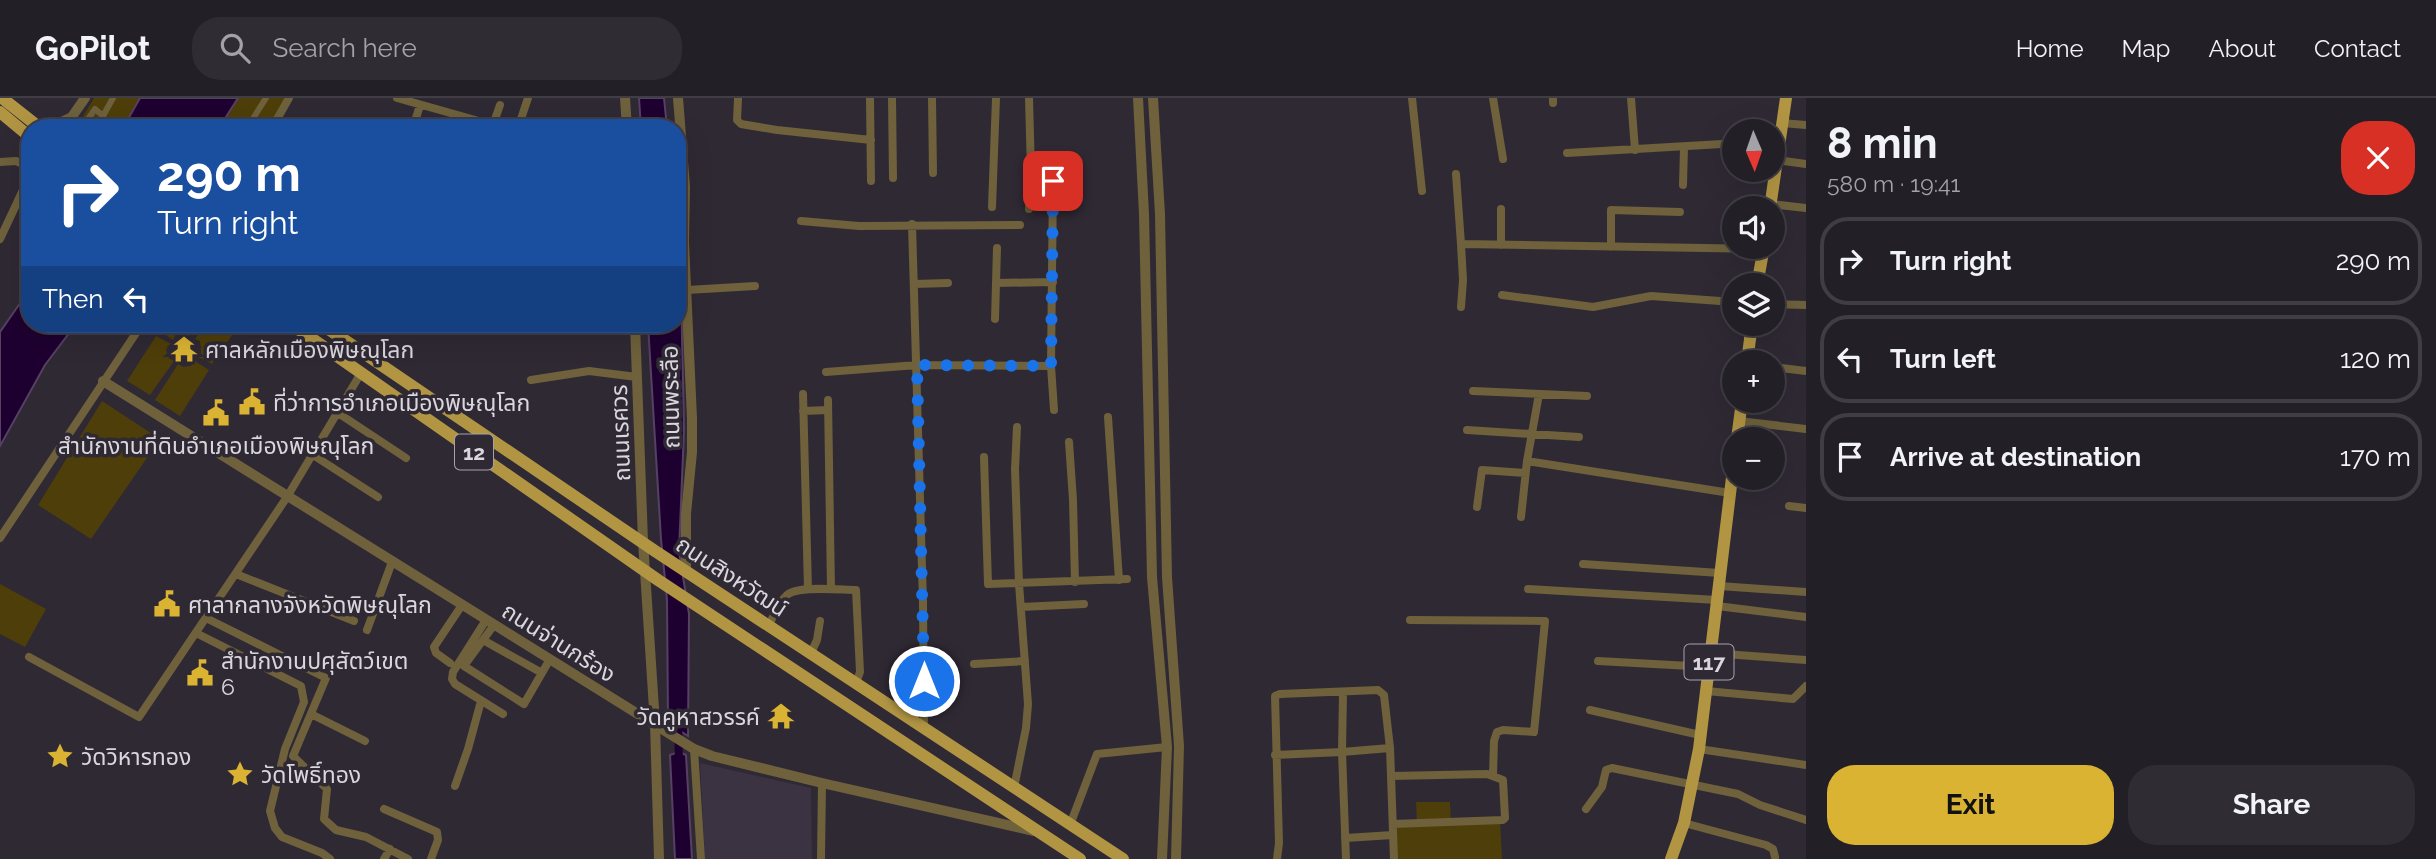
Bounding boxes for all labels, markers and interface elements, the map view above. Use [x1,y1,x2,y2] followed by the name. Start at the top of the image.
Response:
[192,17,682,80] search box
[35,29,150,68] text: GoPilot
[216,29,254,67] icon: search
[272,33,417,63] text: Search here
[2016,34,2084,63] text: Home
[2122,34,2170,63] text: Map
[2208,34,2276,63] text: About
[2314,34,2401,63] text: Contact
[1722,119,1785,182] north arrow
[1722,119,1785,490] map controls
[1827,119,1938,168] text: 8 min
[2341,121,2415,195] button: close
[157,145,301,202] text: 290 m
[42,147,133,238] icon: right
[1023,151,1083,211] pin
[1034,162,1072,200] icon: arrive
[1827,170,1960,197] text: 580 m · 19:41
[1722,196,1785,259] button: sound
[157,204,298,241] text: Turn right
[1831,242,1869,280] icon: right
[1890,246,2011,276] text: Turn right
[2336,246,2411,276] text: 290 m
[1722,273,1785,336] button: layers
[117,280,155,318] icon: left
[42,284,103,314] text: Then
[169,334,199,364] temple icon: ศาลหลักเมืองพิษณุโลก
[205,336,414,364] place label: ศาลหลักเมืองพิษณุโลก
[1831,340,1869,378] icon: left
[1890,344,1996,374] text: Turn left
[2340,344,2411,374] text: 120 m
[656,345,684,449] street label: ถนนพระลือ
[1722,350,1785,413] button: +
[605,384,635,482] street label: ถนนเรศวร
[237,387,267,417] public building icon: ที่ว่าการอำเภอเมืองพิษณุโลก
[273,387,530,417] place label: ที่ว่าการอำเภอเมืองพิษณุโลก
[201,398,231,428] public building icon: สำนักงานที่ดินอำเภอเมืองพิษณุโลก
[1722,427,1785,490] button: −
[58,430,374,460] place label: สำนักงานที่ดินอำเภอเมืองพิษณุโลก
[455,434,493,470] road number: 12
[1831,438,1869,476] icon: arrive
[1890,442,2141,472] text: Arrive at destination
[2340,442,2411,472] text: 170 m
[671,530,793,622] street label: ถนนสิงหวัฒน์
[152,589,182,619] public building icon: ศาลากลางจังหวัดพิษณุโลก
[188,591,432,619] place label: ศาลากลางจังหวัดพิษณุโลก
[497,597,621,687] street label: ถนนจ่านกร้อง
[887,644,961,718] position arrow
[1684,644,1734,680] road number: 117
[221,647,408,700] place label: สำนักงานปศุสัตว์เขต 6
[185,658,215,688] public building icon: สำนักงานปศุสัตว์เขต 6
[766,701,796,731] temple icon: วัดคูหาสวรรค์
[637,703,760,732] place label: วัดคูหาสวรรค์
[45,741,75,771] place icon: วัดวิหารทอง
[81,743,191,770] place label: วัดวิหารทอง
[225,759,255,789] place icon: วัดโพธิ์ทอง
[261,761,361,788] place label: วัดโพธิ์ทอง
[1827,765,2114,845] button: Exit
[2128,765,2415,845] button: Share

